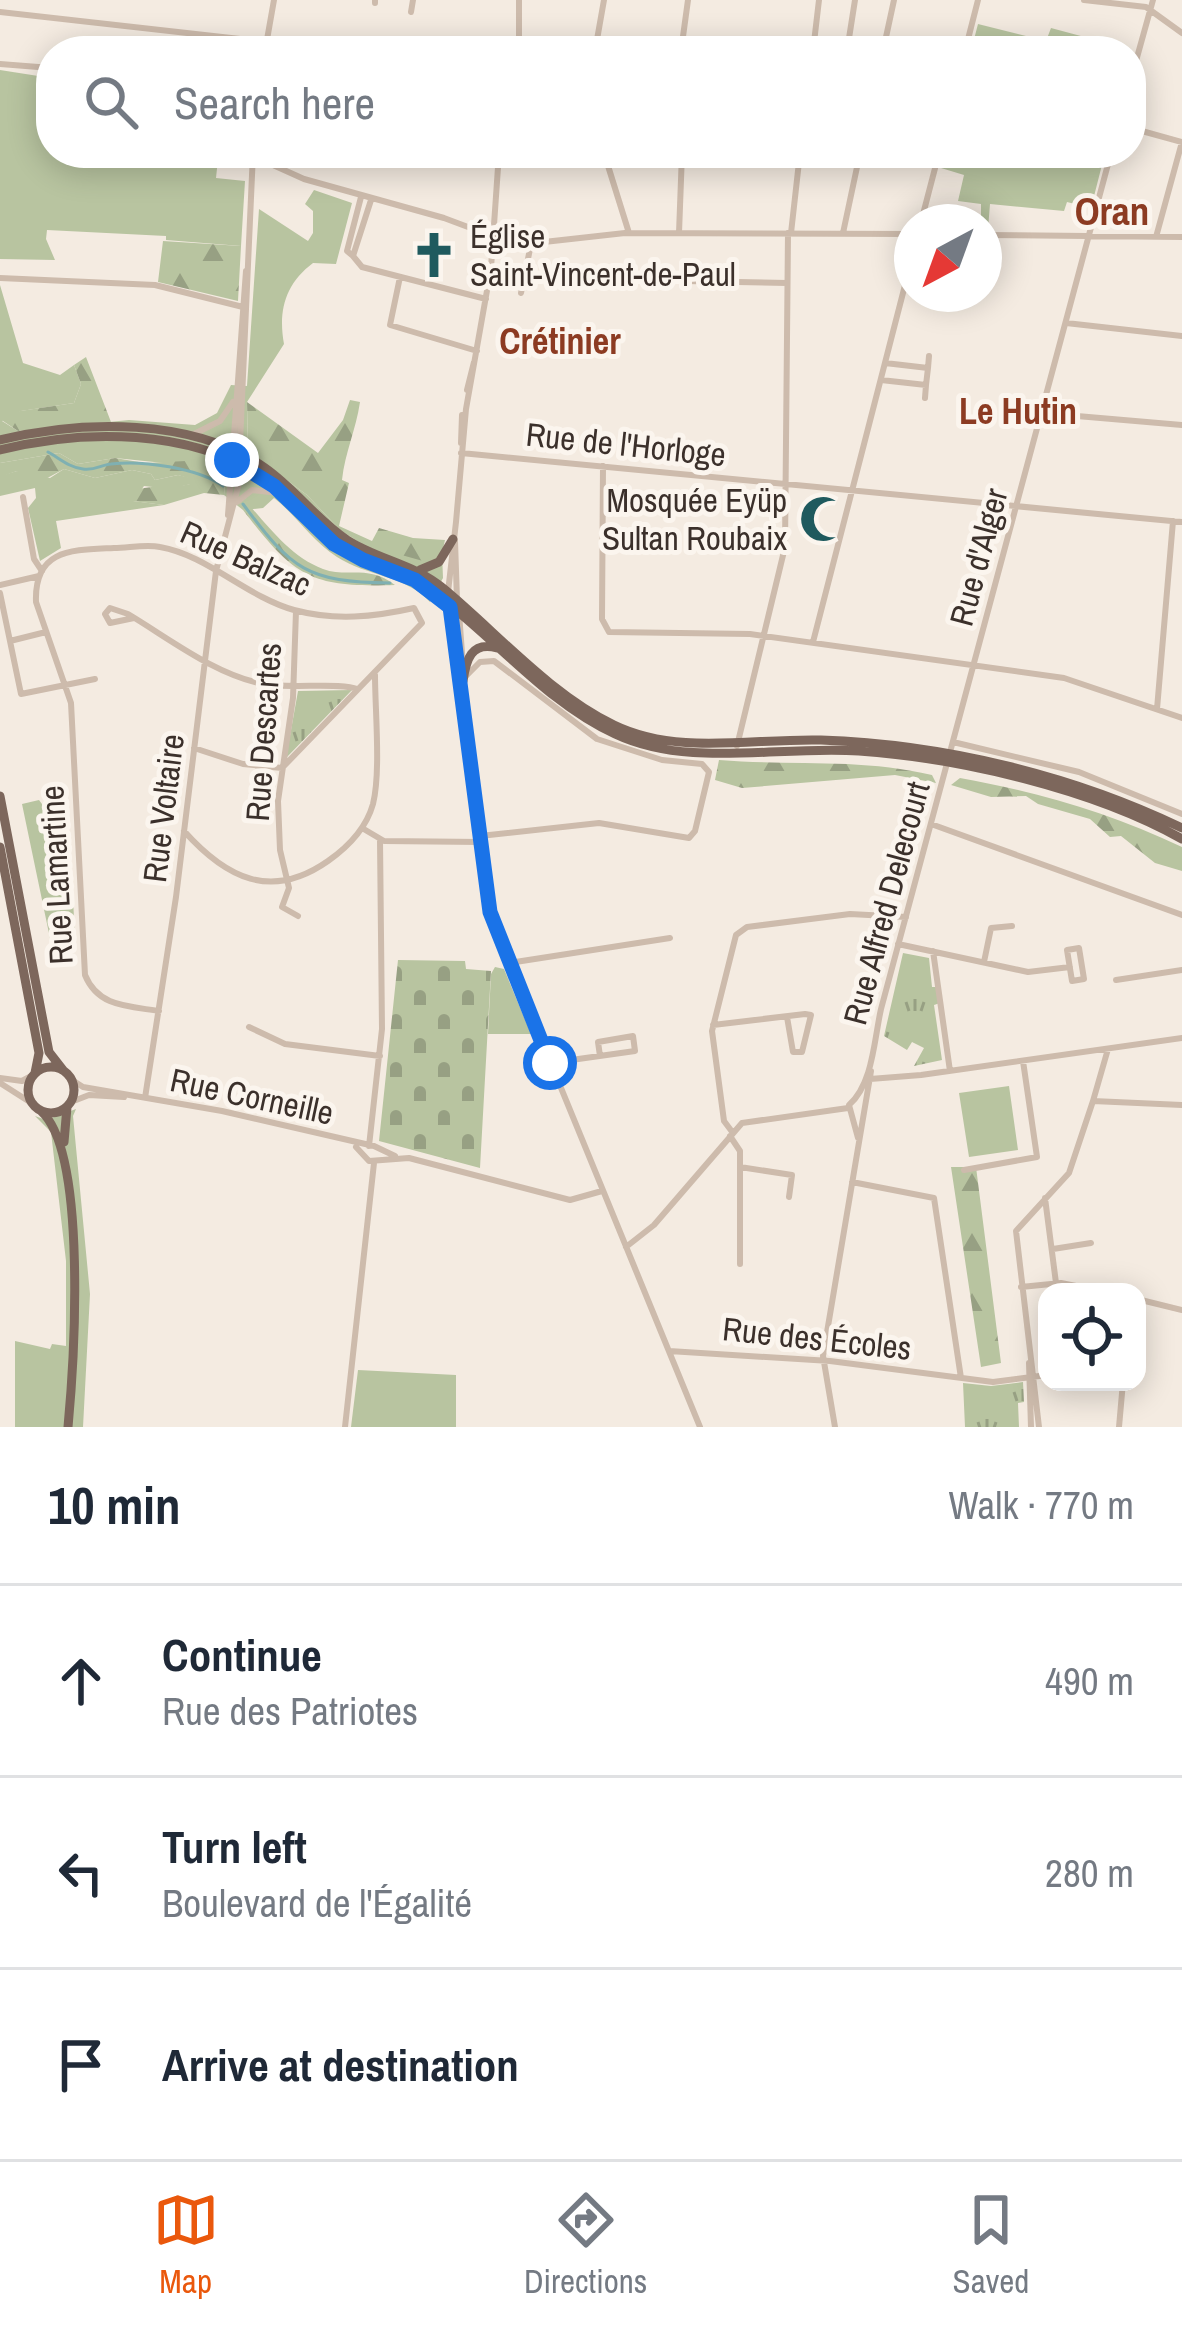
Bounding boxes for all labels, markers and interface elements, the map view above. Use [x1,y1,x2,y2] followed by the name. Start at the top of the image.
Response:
[36,36,1146,168] search box
[78,69,144,135] icon: search
[174,72,375,133] text: Search here
[1075,185,1149,237] district label: Oran
[894,204,1002,312] north arrow
[470,214,736,296] place label: Église Saint-Vincent-de-Paul
[409,230,459,280] church icon: Église Saint-Vincent-de-Paul
[499,317,621,365] district label: Crétinier
[959,387,1077,435] district label: Le Hutin
[524,412,728,476] street label: Rue de l'Horloge
[205,433,259,487] route end
[602,478,787,560] place label: Mosquée Eyüp Sultan Roubaix
[939,483,1017,631] street label: Rue d'Alger
[798,494,848,544] mosque icon: Mosquée Eyüp Sultan Roubaix
[174,510,318,606] street label: Rue Balzac
[235,641,291,823] street label: Rue Descartes
[132,731,194,885] street label: Rue Voltaire
[832,777,940,1029] street label: Rue Alfred Delecourt
[29,784,83,966] street label: Rue Lamartine
[523,1036,577,1090] route start
[167,1057,337,1135] street label: Rue Corneille
[1038,1283,1146,1391] map controls
[1038,1283,1146,1391] button: locate
[720,1306,914,1370] street label: Rue des Écoles
[48,1471,181,1540] text: 10 min
[949,1479,1134,1531] text: Walk · 770 m
[162,1624,322,1685] text: Continue
[48,1648,114,1714] icon: ahead
[1045,1655,1134,1707] text: 490 m
[162,1685,418,1737] text: Rue des Patriotes
[162,1816,307,1877] text: Turn left
[48,1840,114,1906] icon: left
[1045,1847,1134,1899] text: 280 m
[162,1877,472,1929] text: Boulevard de l'Égalité
[48,2032,114,2098] icon: arrive
[162,2034,519,2095] text: Arrive at destination
[153,2187,219,2303] tab: Map
[524,2187,647,2303] tab: Directions
[953,2187,1029,2303] tab: Saved

